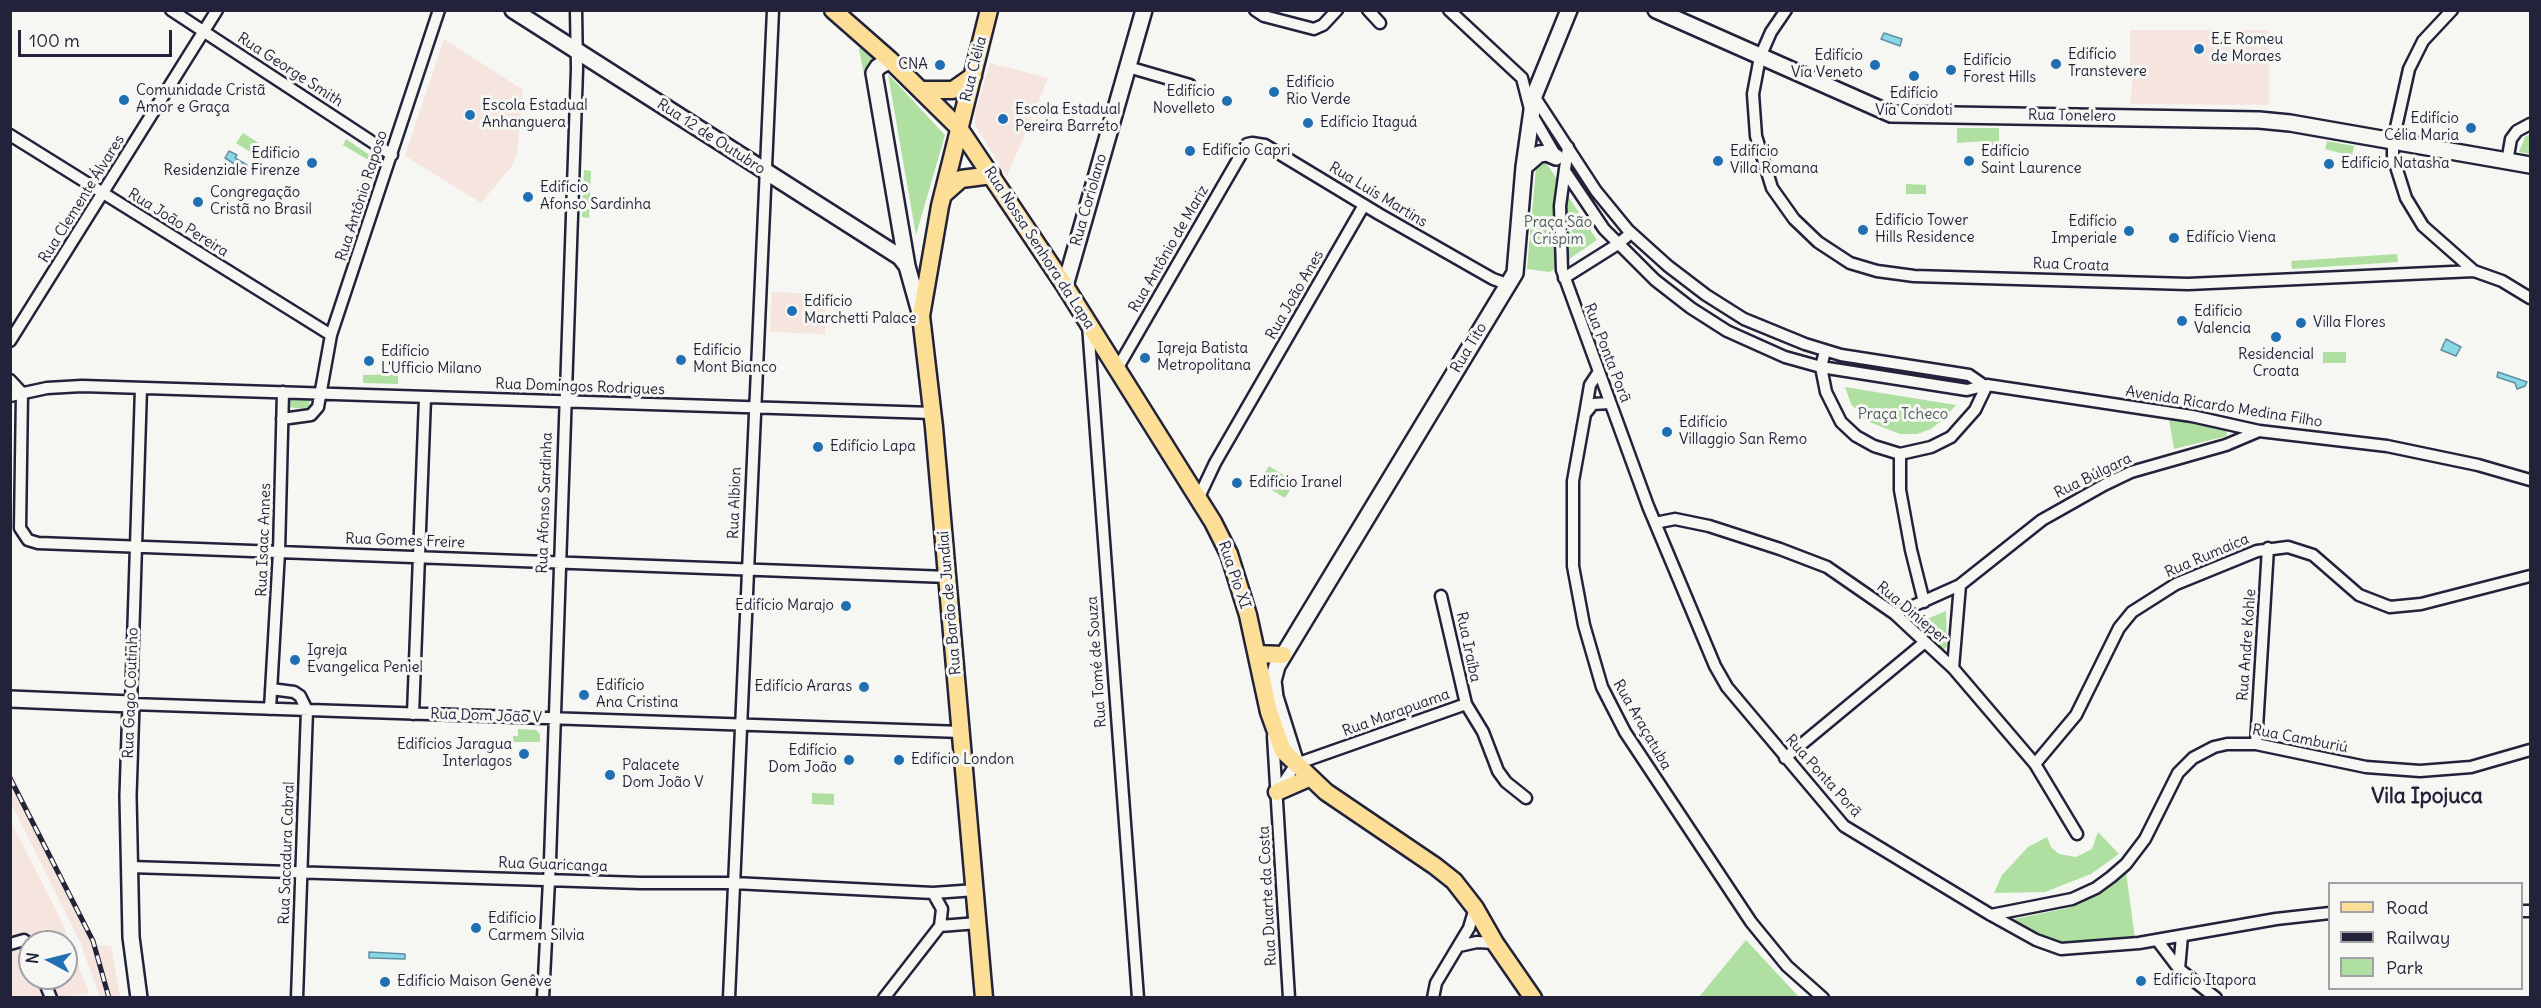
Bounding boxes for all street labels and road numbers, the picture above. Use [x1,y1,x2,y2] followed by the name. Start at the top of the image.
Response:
[234,29,346,111] street label: Rua George Smith
[957,34,991,104] street label: Rua Clélia
[654,95,768,179] street label: Rua 12 de Outubro
[2028,106,2116,126] street label: Rua Tonelero
[332,128,392,264] street label: Rua Antônio Raposo
[35,132,129,266] street label: Rua Clemente Álvares
[1067,152,1111,248] street label: Rua Coriolano
[1326,159,1430,231] street label: Rua Luís Martins
[980,164,1098,332] street label: Rua Nossa Senhora da Lapa
[1125,182,1213,316] street label: Rua Antônio de Mariz
[124,185,232,261] street label: Rua João Pereira
[1262,247,1328,343] street label: Rua João Anes
[2032,255,2110,275] street label: Rua Croata
[1580,301,1634,405] street label: Rua Ponta Porã
[1447,320,1491,376] street label: Rua Tito
[495,375,665,399] street label: Rua Domingos Rodrigues
[2124,383,2324,431] street label: Avenida Ricardo Medina Filho
[534,432,556,574] street label: Rua Afonso Sardinha
[2051,450,2135,502] street label: Rua Búlgara
[725,467,745,539] street label: Rua Albion
[253,483,275,597] street label: Rua Isaac Annes
[345,530,465,552] street label: Rua Gomes Freire
[935,530,965,676] street label: Rua Barão de Jundiaí
[2162,530,2252,582] street label: Rua Rumaica
[1214,539,1254,611] street label: Rua Pio XI
[1873,578,1951,648] street label: Rua Dinieper
[2234,588,2260,702] street label: Rua Andre Kohle
[1083,596,1111,728] street label: Rua Tomé de Souza
[1452,610,1484,684] street label: Rua Iraíba
[120,627,142,759] street label: Rua Gago Coutinho
[1609,677,1675,773] street label: Rua Araçatuba
[1340,685,1452,741] street label: Rua Marapuama
[430,705,542,727] street label: Rua Dom João V
[2251,721,2349,757] street label: Rua Camburiú
[1781,731,1865,821] street label: Rua Ponta Porã
[276,781,298,925] street label: Rua Sacadura Cabral
[1255,825,1281,967] street label: Rua Duarte da Costa
[498,854,608,876] street label: Rua Guaricanga

